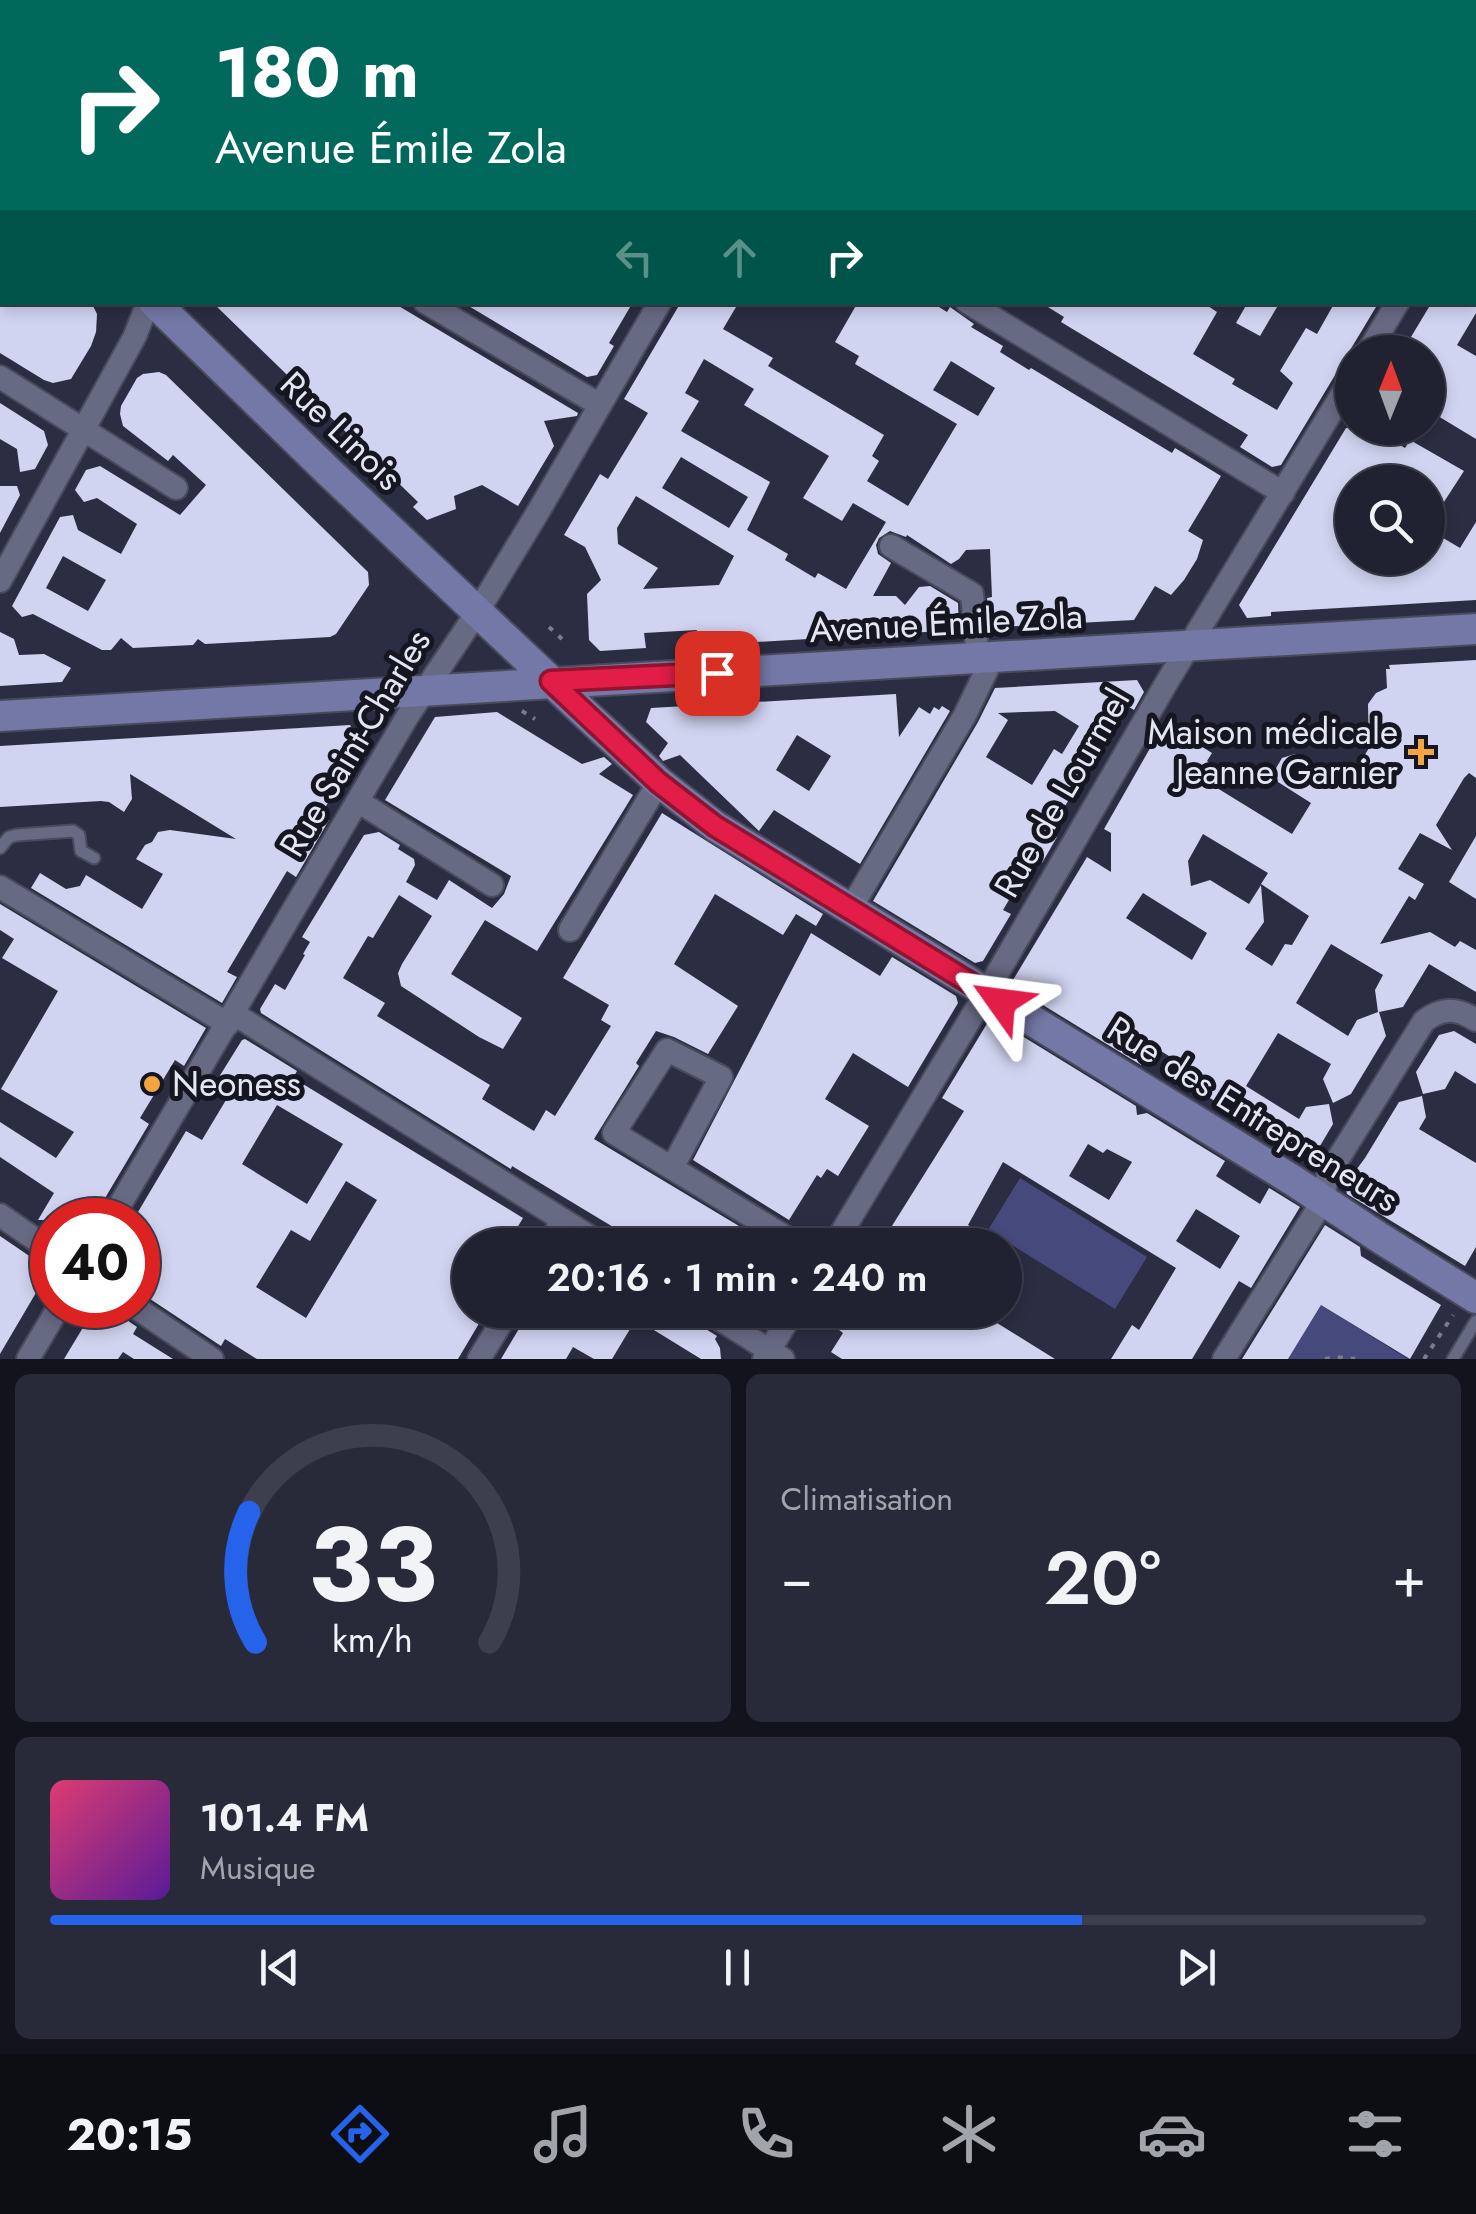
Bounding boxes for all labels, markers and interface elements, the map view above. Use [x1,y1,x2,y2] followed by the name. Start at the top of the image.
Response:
[215,22,419,123] text: 180 m
[50,40,180,170] icon: right
[215,115,567,180] text: Avenue Émile Zola
[607,230,662,285] icon: left
[712,230,767,285] icon: ahead
[817,230,872,285] icon: right
[1335,335,1445,445] north arrow
[1335,335,1445,575] map controls
[269,360,413,502] street label: Rue Linois
[1335,465,1445,575] button: search
[808,591,1084,655] street label: Avenue Émile Zola
[267,620,443,866] street label: Rue Saint-Charles
[675,631,760,716] pin
[690,646,745,701] icon: arrive
[982,679,1142,907] street label: Rue de Lourmel
[1148,707,1398,797] place label: Maison médicale Jeanne Garnier
[1408,739,1434,765] marker: Maison médicale Jeanne Garnier
[949,950,1053,1054] position arrow
[1098,1004,1408,1224] street label: Rue des Entrepreneurs
[172,1059,301,1109] place label: Neoness
[141,1073,163,1095] marker: Neoness
[30,1198,160,1328] speed limit sign: 40
[547,1250,927,1305] text: 20:16 · 1 min · 240 m
[781,1476,953,1522] text: Climatisation
[308,1489,437,1639] text: 33
[1044,1524,1161,1632] text: 20°
[781,1538,813,1618] text: −
[1392,1538,1426,1618] text: +
[332,1614,413,1665] text: km/h
[200,1790,369,1845] text: 101.4 FM
[200,1845,315,1891] text: Musique
[252,1940,307,1995] icon: previous
[710,1940,765,1995] icon: pause
[1169,1940,1224,1995] icon: next
[325,2099,395,2169] icon: directions
[528,2099,598,2169] icon: music
[731,2099,801,2169] icon: phone
[934,2099,1004,2169] icon: climate
[1137,2099,1207,2169] icon: car
[1340,2099,1410,2169] icon: filters
[66,2102,192,2167] text: 20:15

